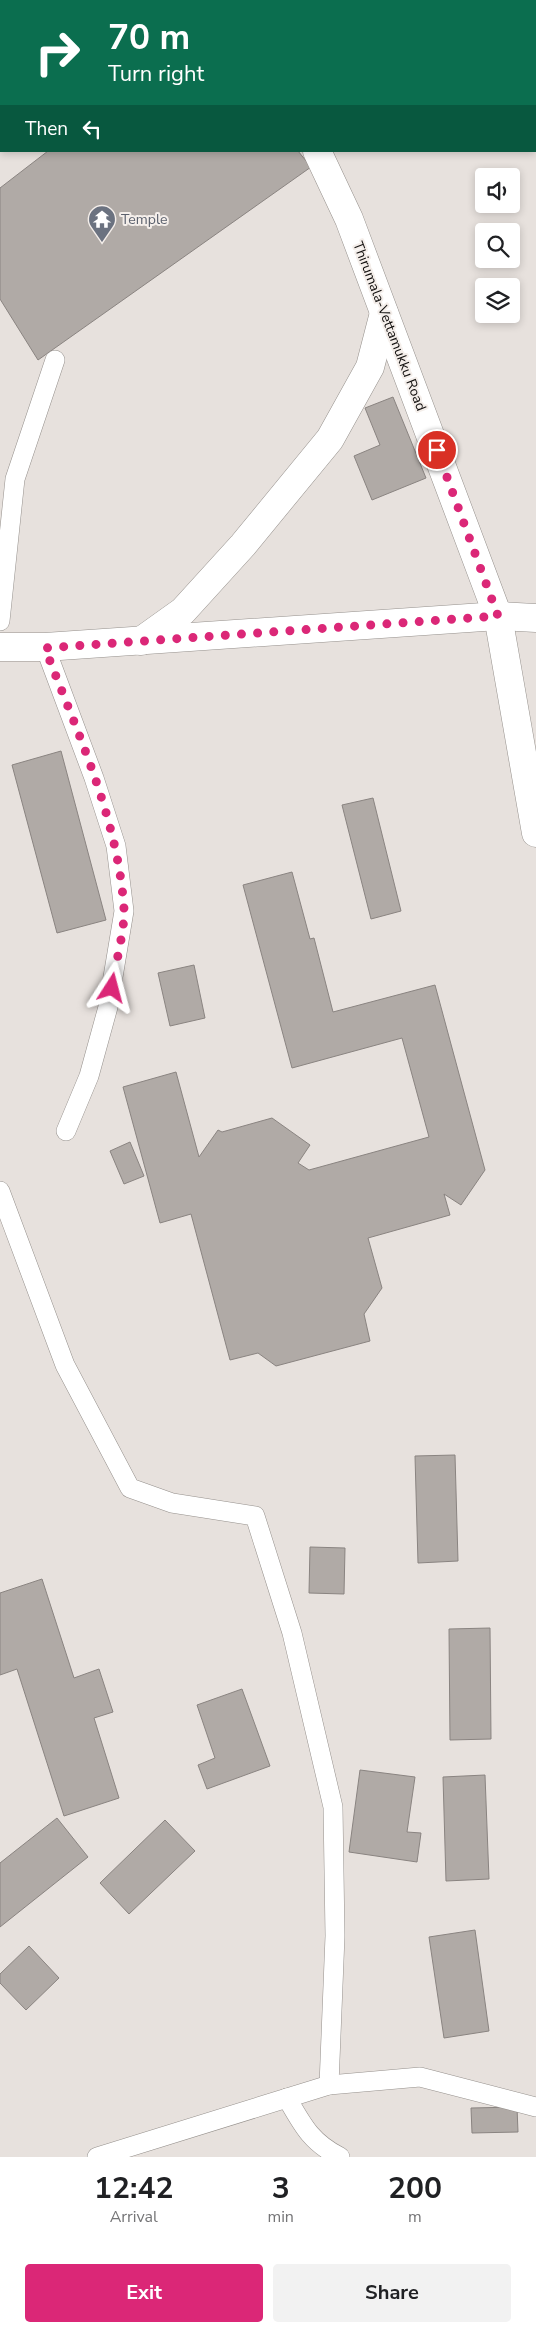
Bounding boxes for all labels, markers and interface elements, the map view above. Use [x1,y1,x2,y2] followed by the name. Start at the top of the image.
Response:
[108,14,190,61] text: 70 m
[25,20,90,85] icon: right
[108,59,204,89] text: Turn right
[78,115,106,143] icon: left
[25,116,68,142] text: Then
[475,168,520,323] map controls
[475,168,520,213] button: sound
[87,204,117,243] temple icon: Temple
[121,210,167,229] place label: Temple
[475,223,520,268] button: search
[348,239,431,414] street label: Thirumala-Vettamukku Road
[475,278,520,323] button: layers
[416,429,458,471] pin
[423,436,451,464] icon: arrive
[85,961,137,1013] position arrow
[94,2168,173,2209] text: 12:42
[272,2168,290,2209] text: 3
[388,2168,442,2209] text: 200
[110,2206,158,2228] text: Arrival
[267,2206,294,2228] text: min
[408,2206,422,2228] text: m
[25,2264,263,2322] button: Exit
[273,2264,511,2322] button: Share

